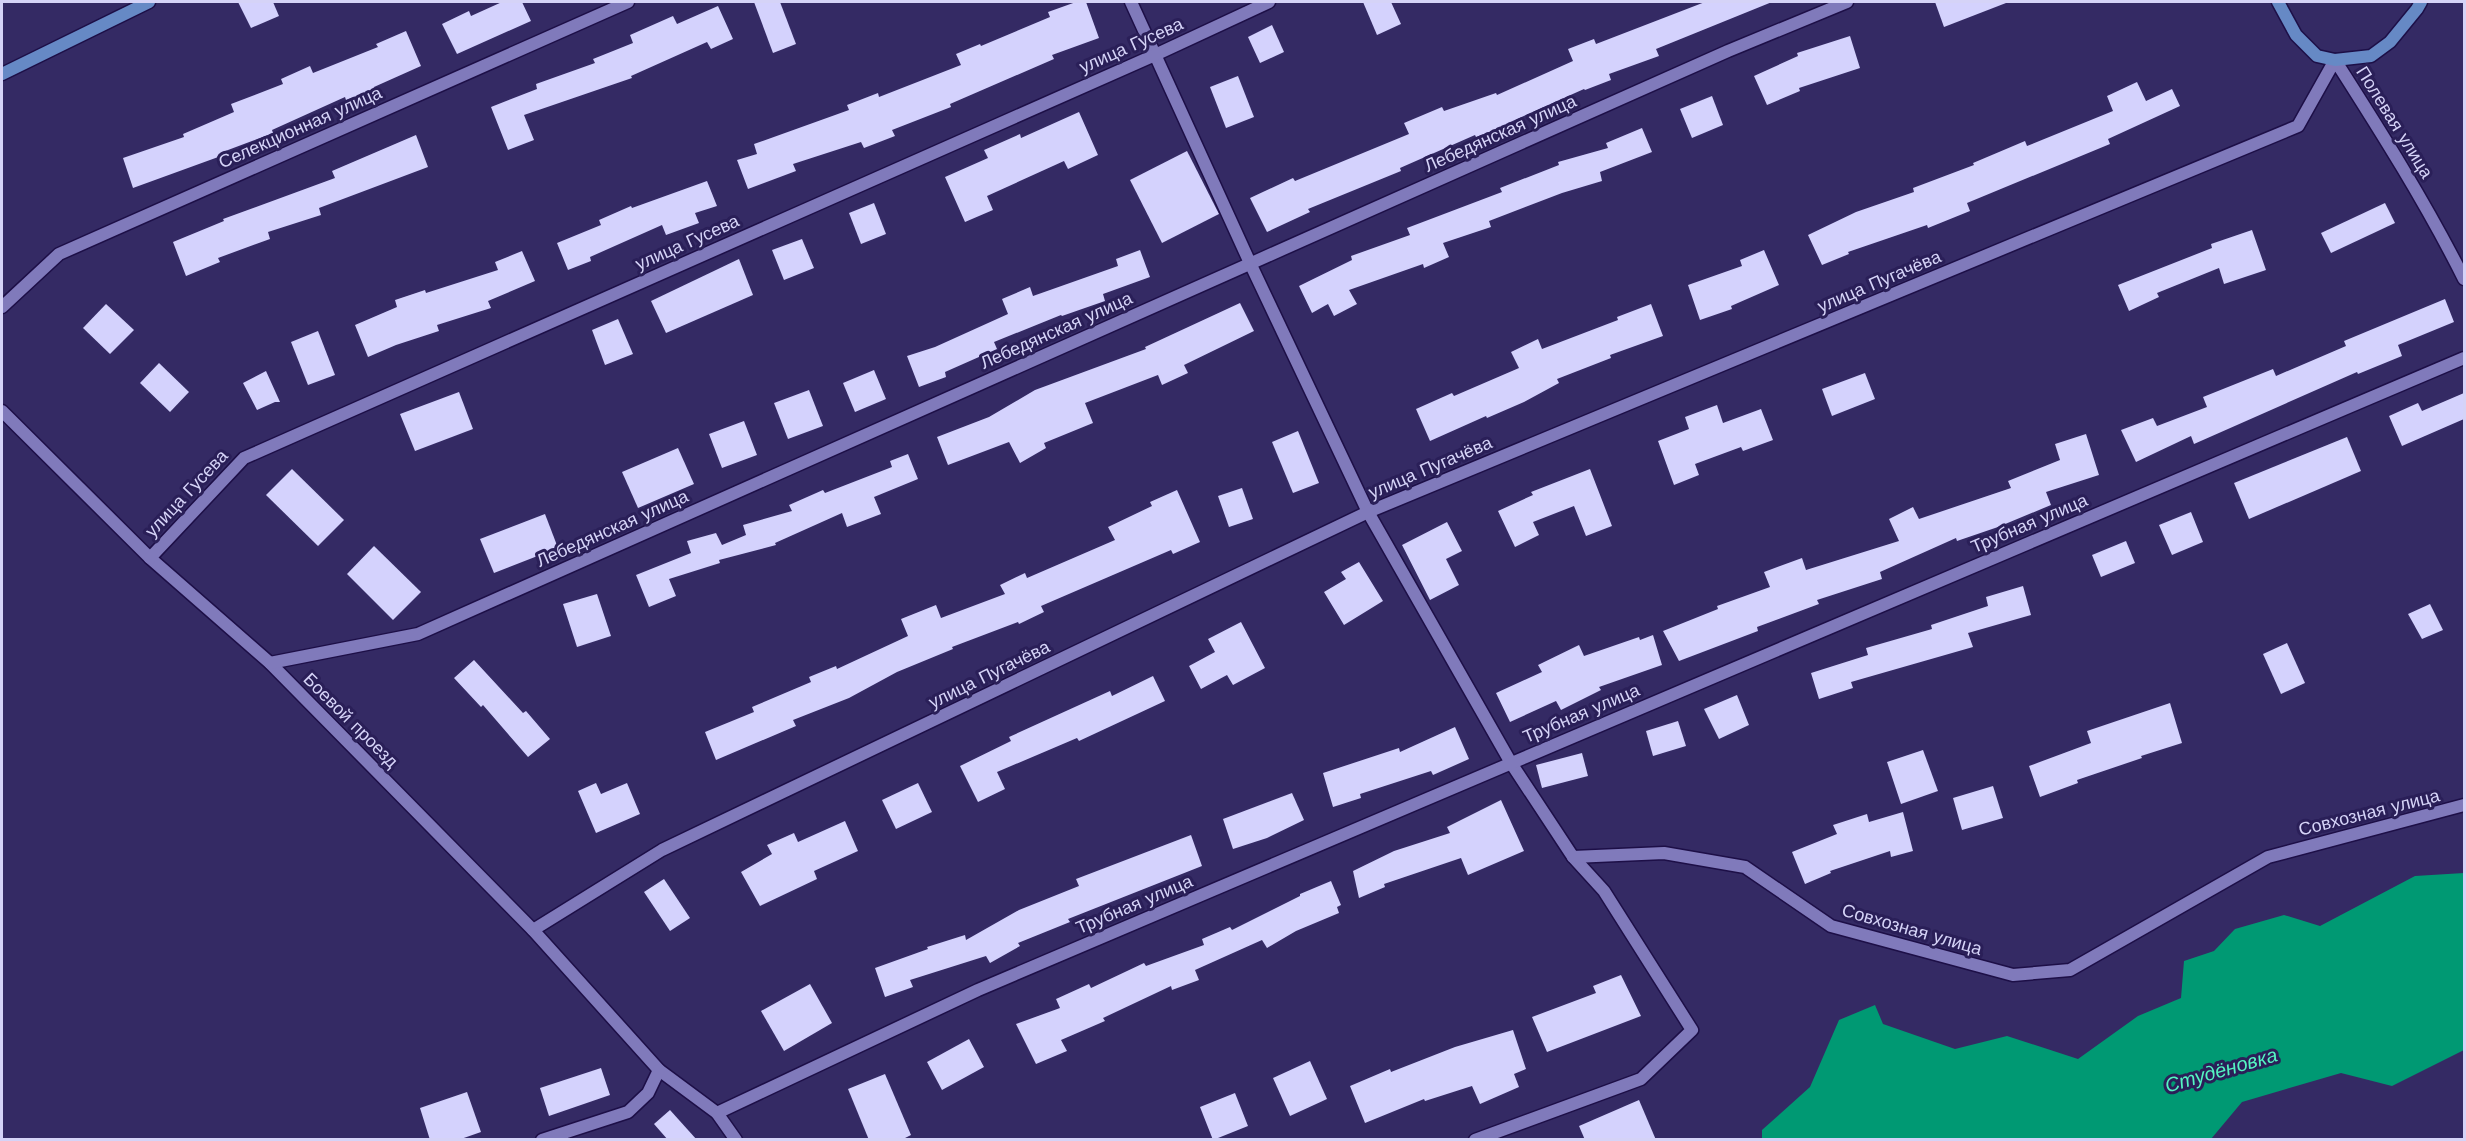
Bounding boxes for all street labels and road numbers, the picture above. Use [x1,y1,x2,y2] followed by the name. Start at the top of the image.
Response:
[1076,12,1187,77] street label: улица Гусева
[2352,62,2438,183] street label: Полевая улица
[215,81,386,172] street label: Селекционная улица
[1421,90,1580,176] street label: Лебедянская улица
[632,209,743,274] street label: улица Гусева
[1814,245,1945,316] street label: улица Пугачёва
[977,287,1136,373] street label: Лебедянская улица
[1365,431,1496,502] street label: улица Пугачёва
[140,444,232,541] street label: улица Гусева
[533,485,692,571] street label: Лебедянская улица
[1968,489,2091,557] street label: Трубная улица
[925,635,1054,712] street label: улица Пугачёва
[299,668,403,772] street label: Боевой проезд
[1520,679,1643,747] street label: Трубная улица
[2296,784,2443,840] street label: Совхозная улица
[1073,870,1196,938] street label: Трубная улица
[1840,899,1985,959] street label: Совхозная улица

